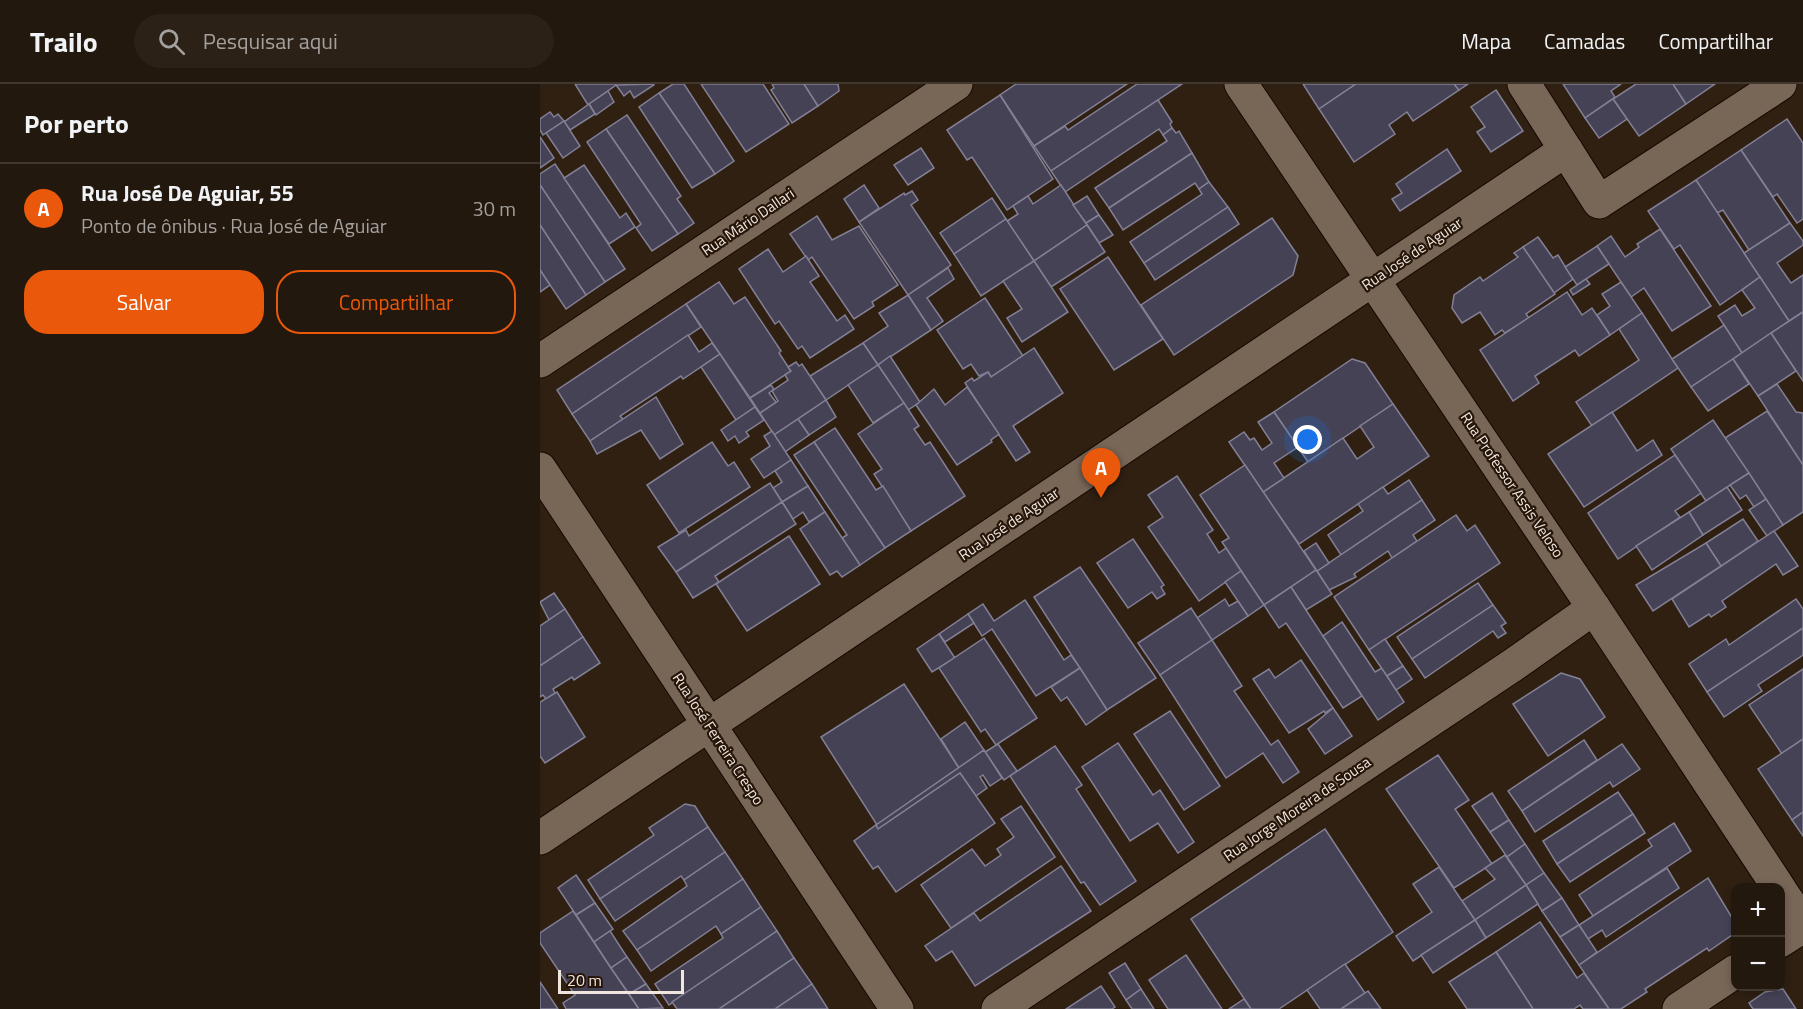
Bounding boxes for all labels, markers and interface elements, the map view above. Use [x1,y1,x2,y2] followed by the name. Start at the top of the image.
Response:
[134,14,554,68] search box
[30,20,98,63] text: Trailo
[203,24,338,58] text: Pesquisar aqui
[155,25,188,58] icon: search
[1461,25,1511,57] text: Mapa
[1544,25,1625,57] text: Camadas
[1658,25,1773,57] text: Compartilhar
[24,104,129,143] text: Por perto
[81,176,294,210] text: Rua José De Aguiar, 55
[697,182,799,261] street label: Rua Mário Dallari
[37,193,50,224] text: A
[472,193,516,224] text: 30 m
[81,210,387,241] text: Ponto de ônibus · Rua José de Aguiar
[1357,211,1467,296] street label: Rua José de Aguiar
[24,270,264,334] button: Salvar
[276,270,516,334] button: Compartilhar
[1455,407,1570,562] street label: Rua Professor Assis Veloso
[1293,425,1322,454] your location
[1082,448,1120,498] pin: A
[954,481,1064,566] street label: Rua José de Aguiar
[667,668,770,810] street label: Rua José Ferreira Crespo
[1218,750,1375,867] street label: Rua Jorge Moreira de Sousa
[1731,883,1785,991] map controls
[1731,883,1785,937] button: +
[1731,937,1785,991] button: −
[558,967,684,994] scale bar
[567,968,602,992] text: 20 m

